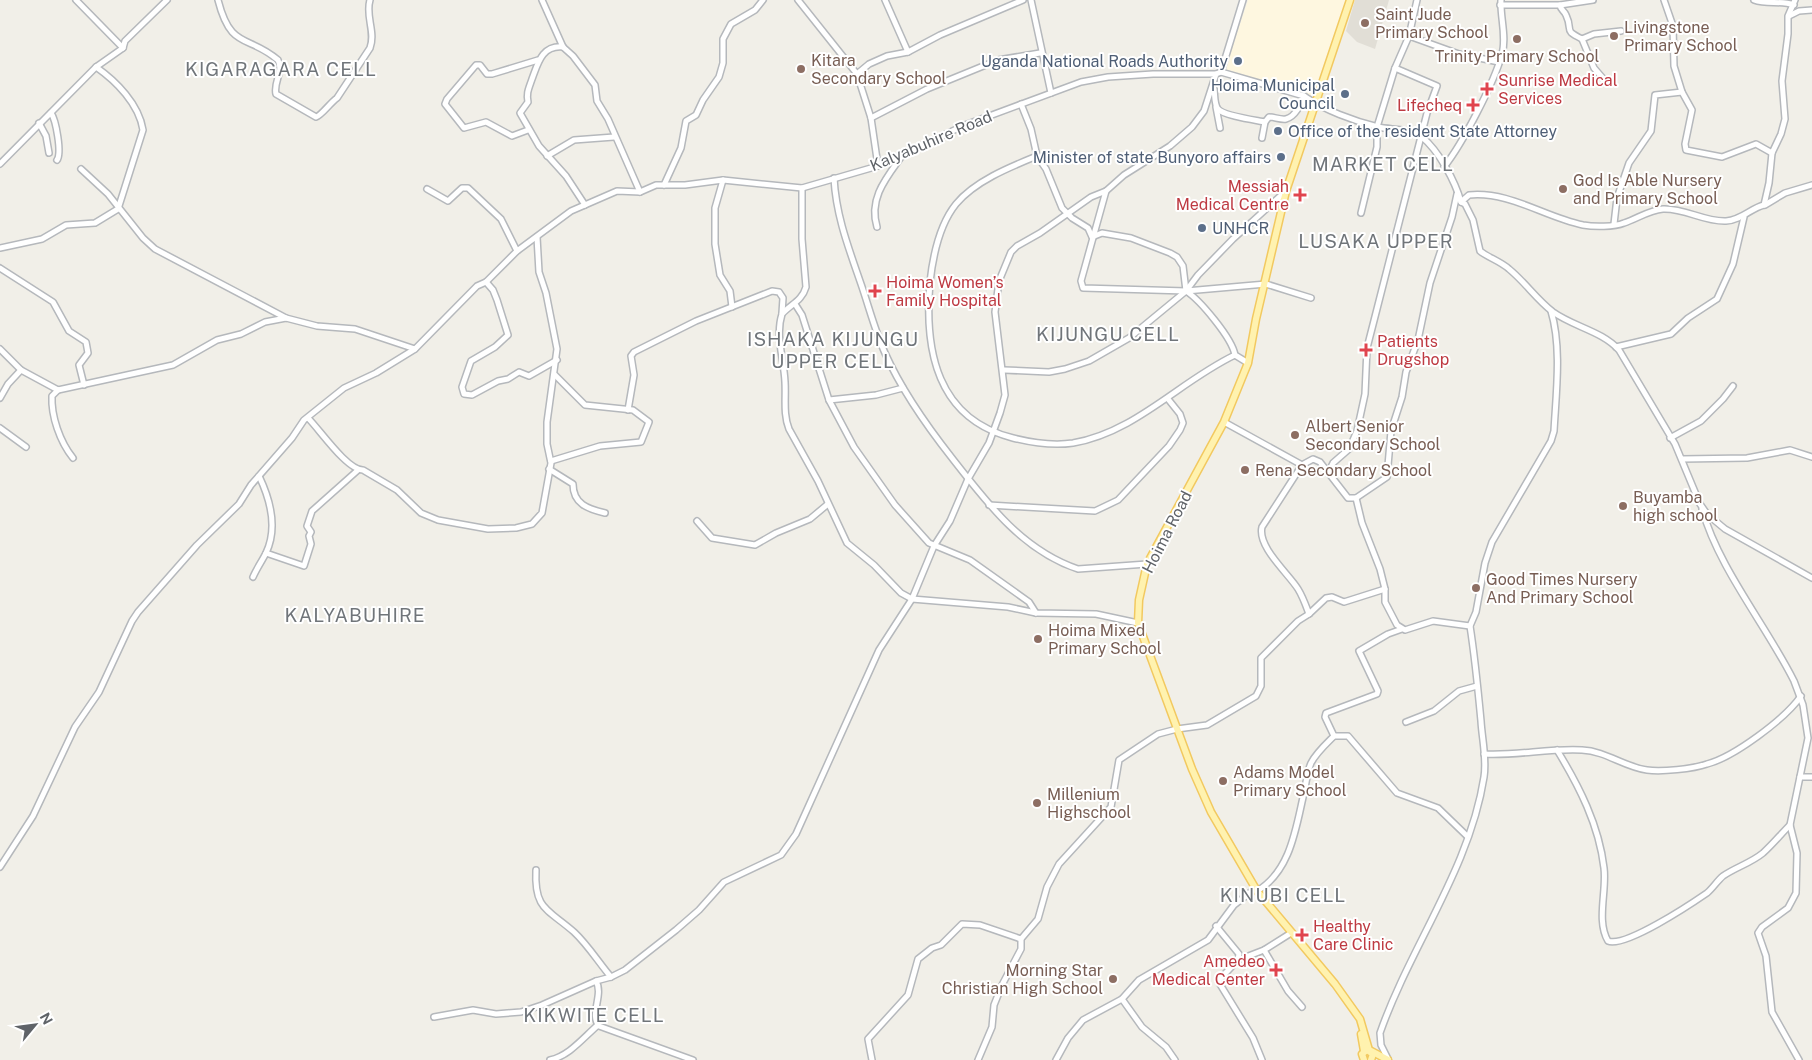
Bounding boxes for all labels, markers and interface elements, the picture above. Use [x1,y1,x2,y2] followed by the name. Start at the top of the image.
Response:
[1375,5,1489,42] place label: Saint Jude Primary School
[1359,17,1371,29] marker: Saint Jude Primary School
[1624,18,1738,55] place label: Livingstone Primary School
[1608,30,1620,42] marker: Livingstone Primary School
[1511,33,1523,45] marker: Trinity Primary School
[1435,47,1599,66] place label: Trinity Primary School
[811,51,947,88] place label: Kitara Secondary School
[981,52,1228,71] place label: Uganda National Roads Authority
[1232,55,1244,67] marker: Uganda National Roads Authority
[185,58,377,80] district label: KIGARAGARA CELL
[795,63,807,75] marker: Kitara Secondary School
[1498,71,1618,108] place label: Sunrise Medical Services
[1211,76,1335,113] place label: Hoima Municipal Council
[1480,82,1494,96] marker: Sunrise Medical Services
[1339,88,1351,100] marker: Hoima Municipal Council
[1397,96,1462,115] place label: Lifecheq
[1466,98,1480,112] marker: Lifecheq
[867,107,995,175] street label: Kalyabuhire Road
[1288,122,1558,141] place label: Office of the resident State Attorney
[1272,125,1284,137] marker: Office of the resident State Attorney
[1033,148,1271,167] place label: Minister of state Bunyoro affairs
[1275,151,1287,163] marker: Minister of state Bunyoro affairs
[1312,153,1454,175] district label: MARKET CELL
[1573,171,1722,208] place label: God Is Able Nursery and Primary School
[1176,177,1289,214] place label: Messiah Medical Centre
[1557,183,1569,195] marker: God Is Able Nursery and Primary School
[1293,188,1307,202] marker: Messiah Medical Centre
[1212,219,1269,238] place label: UNHCR
[1196,222,1208,234] marker: UNHCR
[1298,230,1454,252] district label: LUSAKA UPPER
[886,273,1004,310] place label: Hoima Women’s Family Hospital
[868,284,882,298] marker: Hoima Women’s Family Hospital
[1036,323,1180,345] district label: KIJUNGU CELL
[747,328,919,372] district label: ISHAKA KIJUNGU UPPER CELL
[1377,332,1449,369] place label: Patients Drugshop
[1359,343,1373,357] marker: Patients Drugshop
[1305,417,1441,454] place label: Albert Senior Secondary School
[1289,429,1301,441] marker: Albert Senior Secondary School
[1255,461,1432,480] place label: Rena Secondary School
[1239,464,1251,476] marker: Rena Secondary School
[1138,488,1196,576] street label: Hoima Road
[1633,488,1718,525] place label: Buyamba high school
[1617,500,1629,512] marker: Buyamba high school
[1486,570,1638,607] place label: Good Times Nursery And Primary School
[1470,582,1482,594] marker: Good Times Nursery And Primary School
[284,604,426,626] district label: KALYABUHIRE
[1048,621,1162,658] place label: Hoima Mixed Primary School
[1032,633,1044,645] marker: Hoima Mixed Primary School
[1233,763,1347,800] place label: Adams Model Primary School
[1217,775,1229,787] marker: Adams Model Primary School
[1047,785,1131,822] place label: Millenium Highschool
[1031,797,1043,809] marker: Millenium Highschool
[1220,884,1346,906] district label: KINUBI CELL
[1313,917,1393,954] place label: Healthy Care Clinic
[1295,928,1309,942] marker: Healthy Care Clinic
[1152,952,1265,989] place label: Amedeo Medical Center
[942,961,1103,998] place label: Morning Star Christian High School
[1269,963,1283,977] marker: Amedeo Medical Center
[1107,973,1119,985] marker: Morning Star Christian High School
[10,1000,60,1050] north arrow
[523,1004,665,1026] district label: KIKWITE CELL
[37,1010,56,1027] text: N

